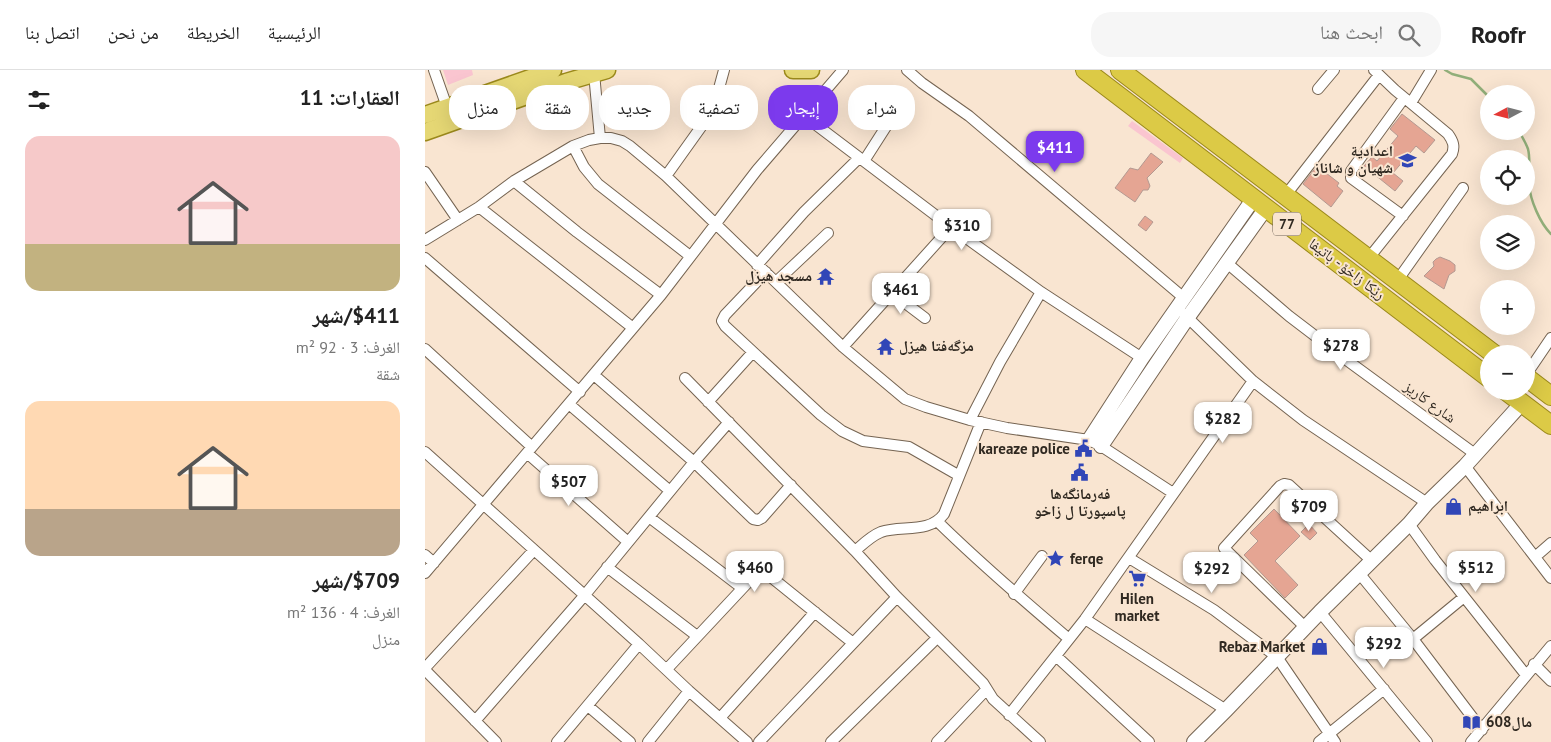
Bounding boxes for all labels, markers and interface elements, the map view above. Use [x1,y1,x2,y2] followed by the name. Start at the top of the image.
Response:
[1091,12,1441,57] search box
[1471,19,1526,50] text: Roofr
[1320,20,1383,44] text: ابحث هنا
[25,21,80,44] text: اتصل بنا
[108,21,159,44] text: من نحن
[187,21,240,44] text: الخريطة
[268,21,321,44] text: الرئيسية
[1395,21,1423,49] icon: search
[300,84,400,111] text: العقارات: 11
[449,85,516,130] chip: منزل
[526,85,589,130] chip: شقة
[599,85,670,130] chip: جديد
[680,85,758,130] chip: تصفية
[768,85,838,130] chip: إيجار
[848,85,915,130] chip: شراء
[1480,85,1535,140] north arrow
[1480,85,1535,400] map controls
[25,86,53,114] icon: filters
[1025,131,1085,173] pin: $411
[1037,137,1073,157] text: $411
[1313,141,1393,177] place label: اعدادية شهيان و شاناز
[1397,150,1417,170] school or university icon: اعدادية شهيان و شاناز
[1480,150,1535,205] button: locate
[168,168,258,258] icon: home
[932,208,992,251] pin: $310
[1273,212,1301,236] road number: 77
[944,215,980,235] text: $310
[1480,215,1535,270] button: layers
[1305,234,1389,304] street label: رێکا زاخۆ - باتیفا
[745,266,812,285] place label: مسجد هيزل
[816,266,836,286] temple icon: مسجد هيزل
[871,272,931,315] pin: $461
[883,279,919,299] text: $461
[1480,280,1535,335] button: +
[312,302,400,329] text: $411/شهر
[1311,328,1371,371] pin: $278
[1323,335,1359,355] text: $278
[875,336,895,356] temple icon: مزگەفتا هیزل
[899,336,974,355] place label: مزگەفتا هیزل
[296,337,400,357] text: الغرف: 3 · 92 m²
[1480,345,1535,400] button: −
[376,364,400,384] text: شقة
[1399,376,1460,428] street label: شارع كاريز
[1193,402,1253,444] pin: $282
[1205,408,1241,428] text: $282
[168,433,258,523] icon: home
[978,439,1070,458] place label: kareaze police
[1074,439,1094,459] public building icon: kareaze police
[1070,463,1090,483] public building icon: فەرمانگەها پاسپورتا ل زاخو
[539,464,599,507] pin: $507
[551,471,587,491] text: $507
[1034,484,1126,520] place label: فەرمانگەها پاسپورتا ل زاخو
[1279,490,1339,532] pin: $709
[1291,496,1327,516] text: $709
[1444,496,1464,516] shop icon: ابراهيم
[1468,496,1508,516] place label: ابراهيم
[1046,549,1066,569] place icon: ferqe
[1070,549,1104,568] place label: ferqe
[725,550,785,593] pin: $460
[1446,550,1506,593] pin: $512
[1182,552,1242,594] pin: $292
[737,557,773,577] text: $460
[1458,557,1494,577] text: $512
[1194,558,1230,578] text: $292
[312,567,400,594] text: $709/شهر
[1127,568,1147,588] supermarket icon: Hilen market
[1115,589,1160,625] place label: Hilen market
[287,602,400,622] text: الغرف: 4 · 136 m²
[1354,626,1414,669] pin: $292
[372,629,400,649] text: منزل
[1366,633,1402,653] text: $292
[1219,637,1306,656] place label: Rebaz Market
[1309,637,1329,657] shop icon: Rebaz Market
[1462,712,1482,732] library icon: مال608
[1486,712,1532,731] place label: مال608

